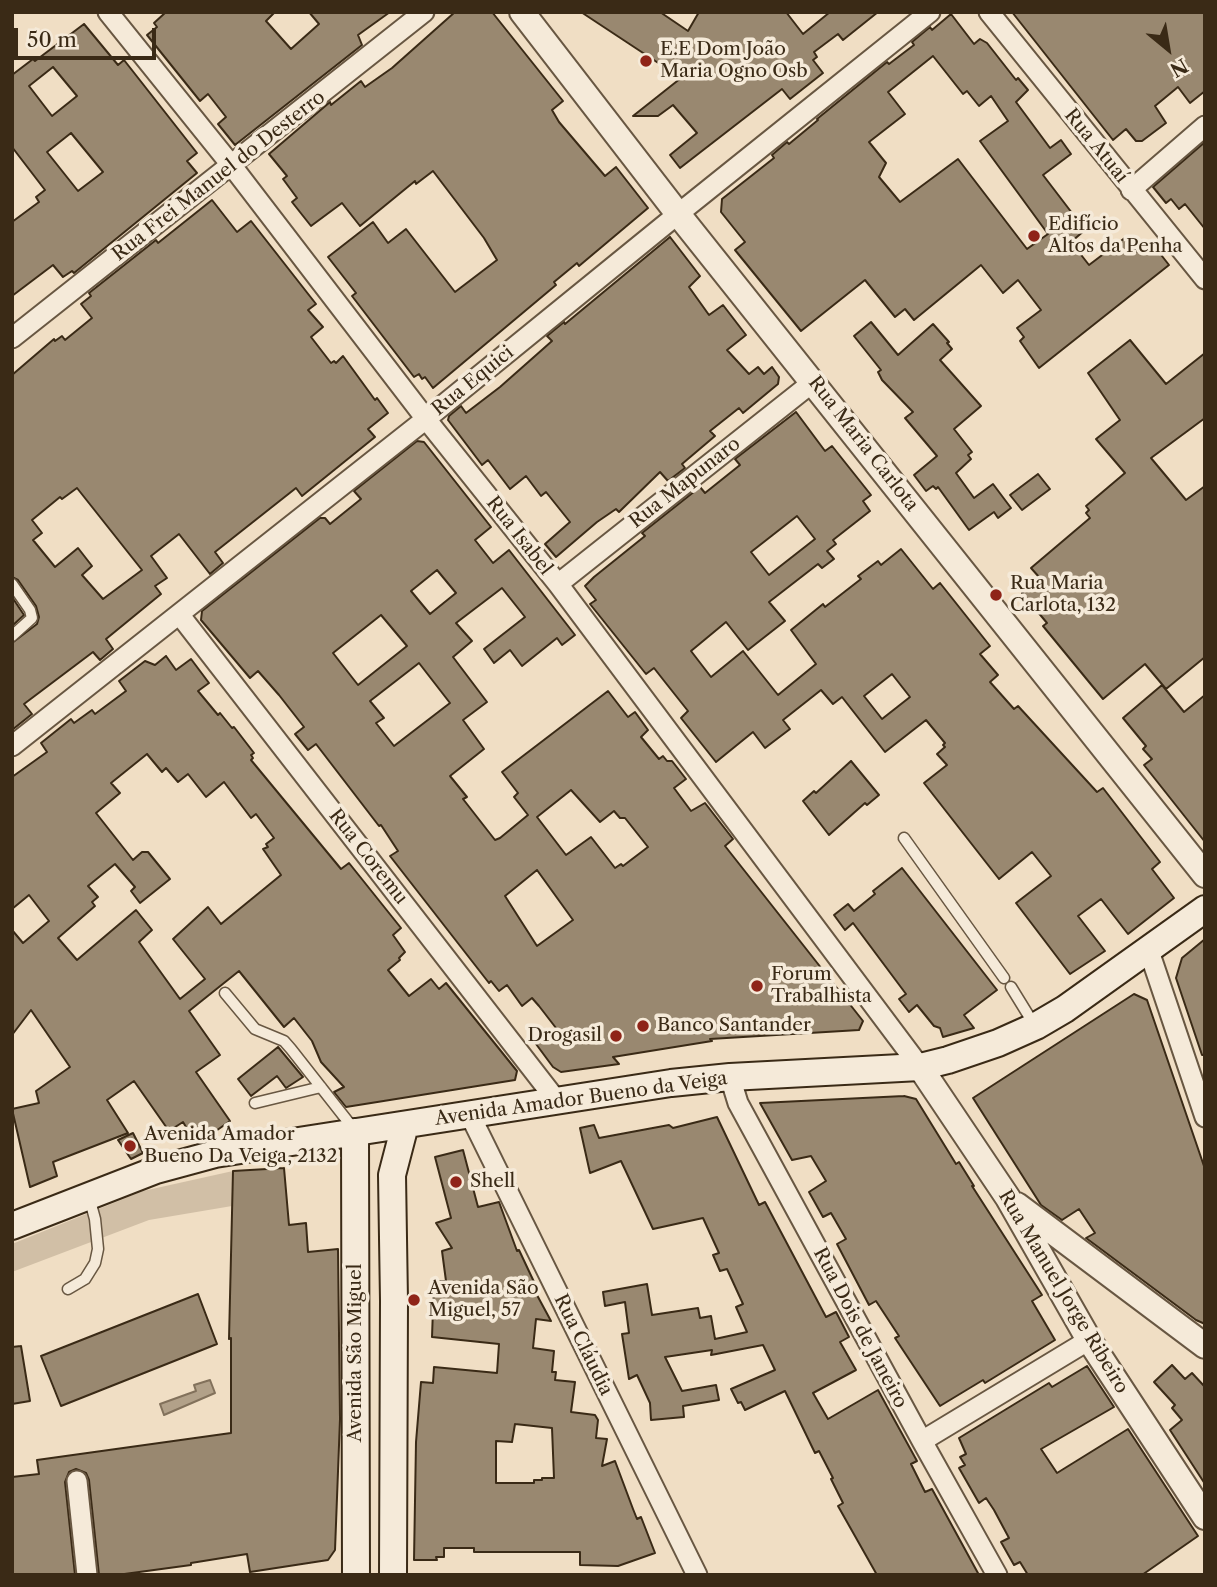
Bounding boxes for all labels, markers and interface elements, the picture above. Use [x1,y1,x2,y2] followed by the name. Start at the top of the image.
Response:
[18,14,159,58] scale bar
[1133,14,1203,84] north arrow
[27,27,77,52] text: 50 m
[660,39,808,83] place label: E.E Dom João Maria Ogno Osb
[638,53,654,69] marker: E.E Dom João Maria Ogno Osb
[1166,54,1192,82] text: N
[108,86,330,266] street label: Rua Frei Manuel do Desterro
[1059,104,1133,188] street label: Rua Atuaí
[1048,214,1183,258] place label: Edifício Altos da Penha
[1026,228,1042,244] marker: Edifício Altos da Penha
[428,341,518,421] street label: Rua Equici
[803,372,923,516] street label: Rua Maria Carlota
[625,433,745,533] street label: Rua Mapunaro
[481,492,557,580] street label: Rua Isabel
[1010,573,1116,617] place label: Rua Maria Carlota, 132
[988,587,1004,603] marker: Rua Maria Carlota, 132
[324,805,412,909] street label: Rua Coremu
[771,964,872,1008] place label: Forum Trabalhista
[749,978,765,994] marker: Forum Trabalhista
[657,1015,811,1037] place label: Banco Santander
[635,1018,651,1034] marker: Banco Santander
[528,1025,602,1047] place label: Drogasil
[608,1028,624,1044] marker: Drogasil
[433,1067,729,1131] street label: Avenida Amador Bueno da Veiga
[144,1124,337,1168] place label: Avenida Amador Bueno Da Veiga, 2132
[122,1138,138,1154] marker: Avenida Amador Bueno Da Veiga, 2132
[470,1171,515,1193] place label: Shell
[448,1174,464,1190] marker: Shell
[993,1186,1133,1398] street label: Rua Manuel Jorge Ribeiro
[808,1244,912,1412] street label: Rua Dois de Janeiro
[345,1264,367,1442] street label: Avenida São Miguel
[428,1278,539,1322] place label: Avenida São Miguel, 57
[549,1291,617,1399] street label: Rua Cláudia
[406,1292,422,1308] marker: Avenida São Miguel, 57

